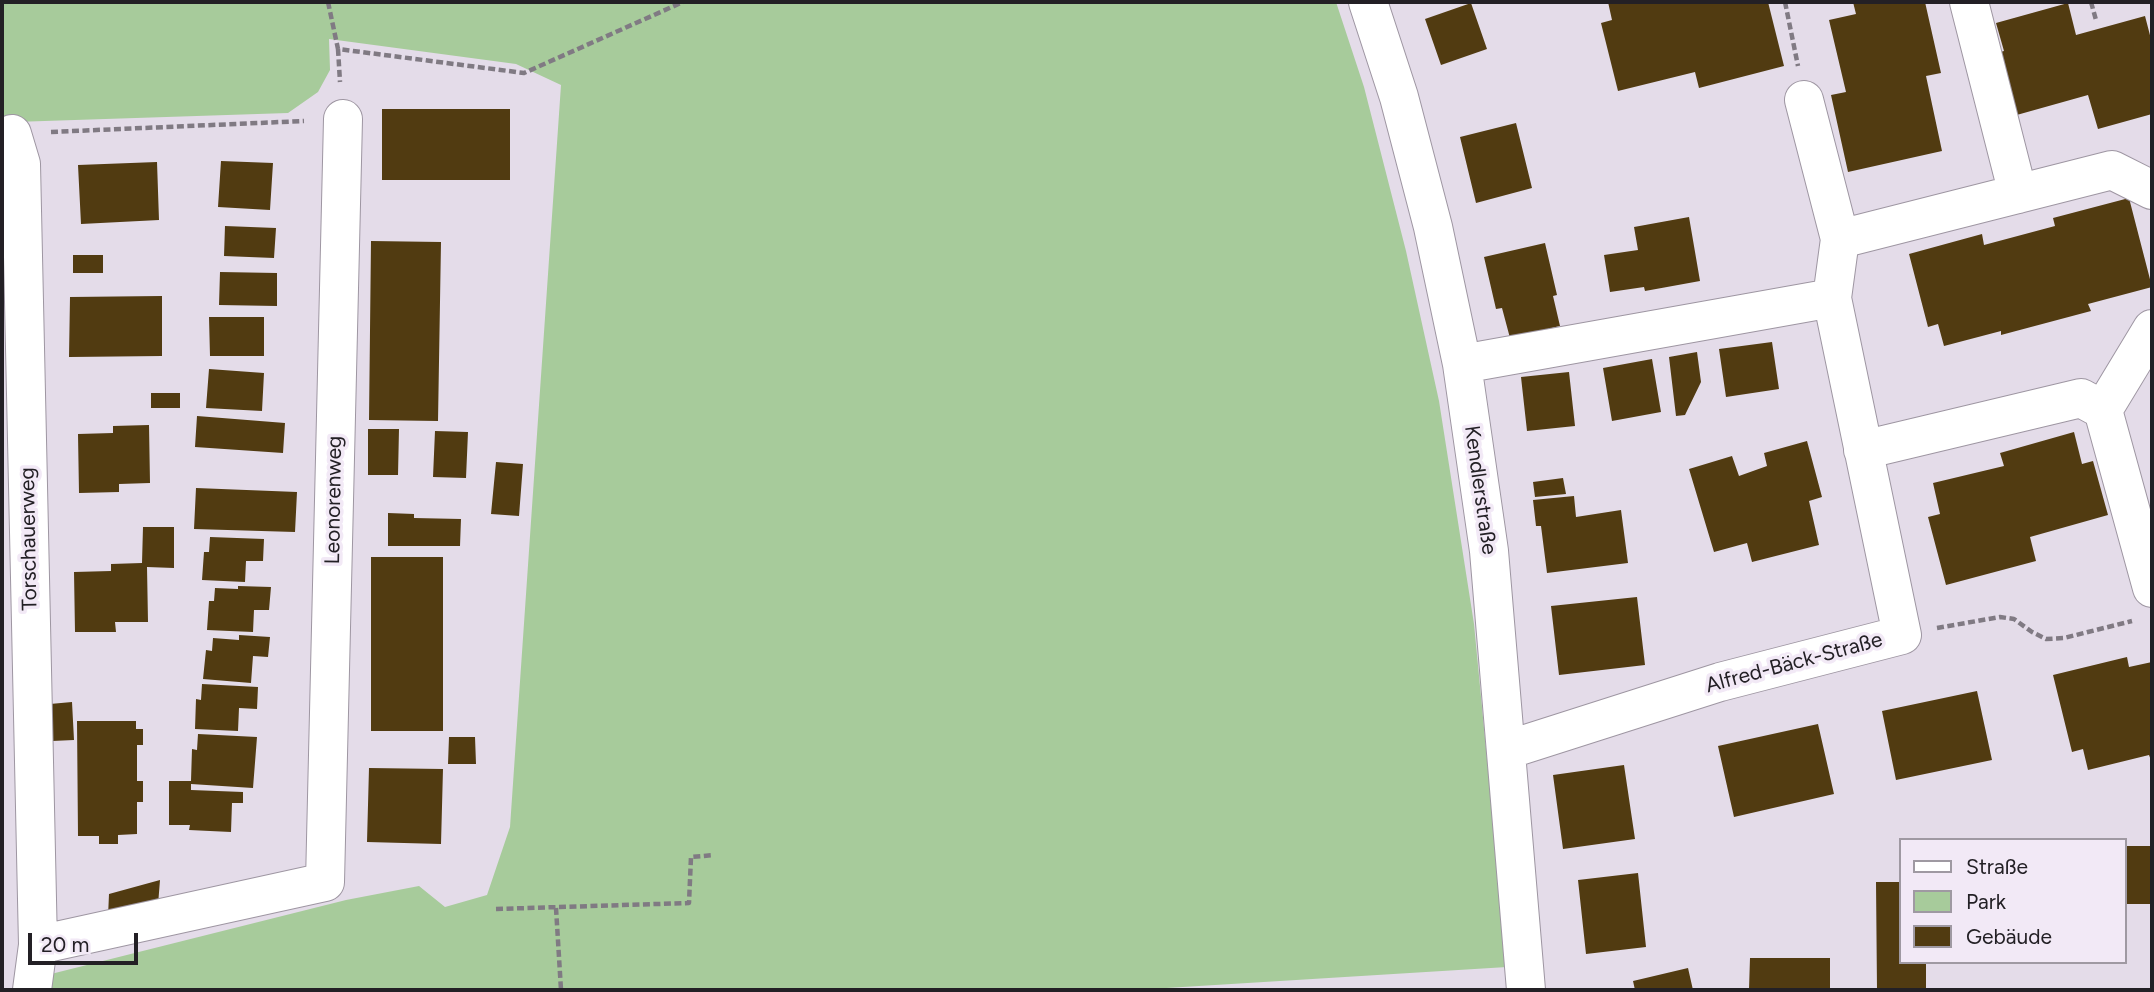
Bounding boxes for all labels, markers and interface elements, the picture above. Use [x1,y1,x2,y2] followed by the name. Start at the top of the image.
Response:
[1458,424,1502,556] street label: Kendlerstraße
[320,435,348,565] street label: Leonorenweg
[15,467,43,611] street label: Torschauerweg
[1703,627,1885,699] street label: Alfred-Bäck-Straße
[1898,838,2126,964] legend
[1966,854,2028,879] text: Straße
[1966,889,2006,914] text: Park
[32,918,142,962] scale bar
[1966,924,2052,949] text: Gebäude
[41,932,89,957] text: 20 m

